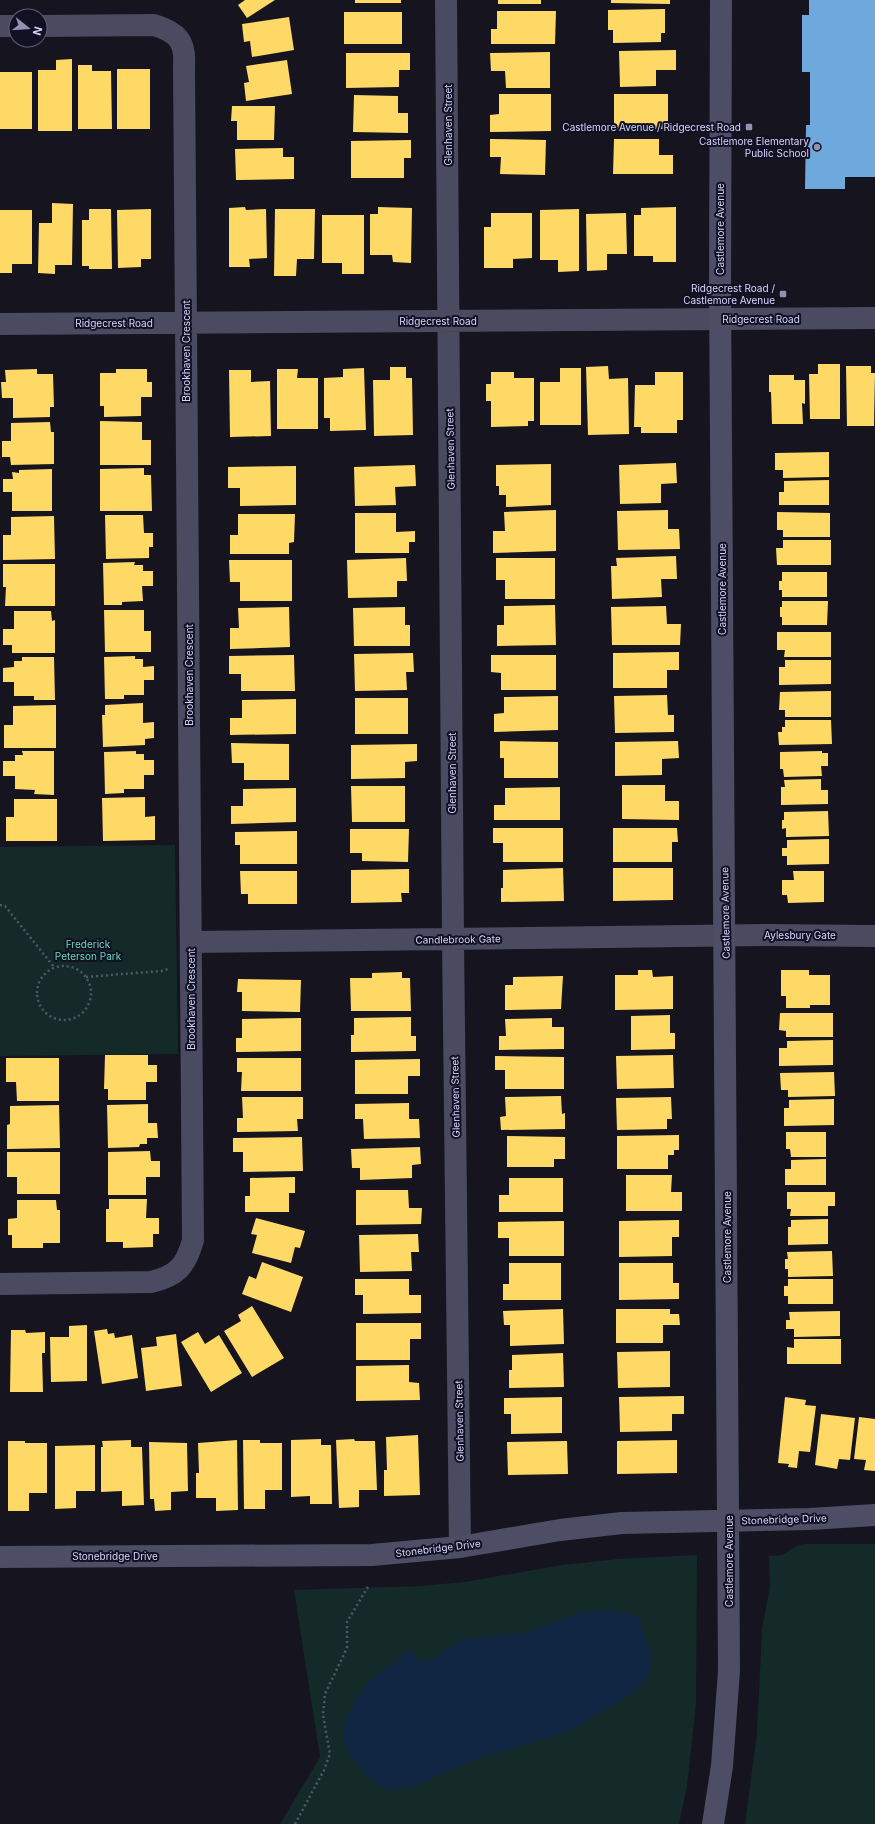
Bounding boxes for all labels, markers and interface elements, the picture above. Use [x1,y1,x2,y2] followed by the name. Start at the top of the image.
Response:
[8,8,48,48] north arrow
[30,25,45,37] text: N
[442,84,454,166] street label: Glenhaven Street
[562,121,741,133] place label: Castlemore Avenue / Ridgecrest Road
[744,122,754,132] marker: Castlemore Avenue / Ridgecrest Road
[699,135,809,159] place label: Castlemore Elementary Public School
[812,142,822,152] marker: Castlemore Elementary Public School
[714,183,726,275] street label: Castlemore Avenue
[683,282,775,306] place label: Ridgecrest Road / Castlemore Avenue
[778,289,788,299] marker: Ridgecrest Road / Castlemore Avenue
[180,299,192,402] street label: Brookhaven Crescent
[722,313,800,325] street label: Ridgecrest Road
[399,315,477,327] street label: Ridgecrest Road
[75,317,153,329] street label: Ridgecrest Road
[443,408,457,490] street label: Glenhaven Street
[716,543,728,635] street label: Castlemore Avenue
[183,623,195,726] street label: Brookhaven Crescent
[446,732,458,814] street label: Glenhaven Street
[718,867,732,959] street label: Castlemore Avenue
[764,929,836,941] street label: Aylesbury Gate
[415,932,501,946] street label: Candlebrook Gate
[55,938,122,962] park label: Frederick Peterson Park
[185,947,197,1050] street label: Brookhaven Crescent
[448,1056,462,1138] street label: Glenhaven Street
[721,1191,733,1283] street label: Castlemore Avenue
[452,1380,466,1462] street label: Glenhaven Street
[741,1512,827,1526] street label: Stonebridge Drive
[723,1515,735,1607] street label: Castlemore Avenue
[395,1537,481,1559] street label: Stonebridge Drive
[72,1550,158,1562] street label: Stonebridge Drive

